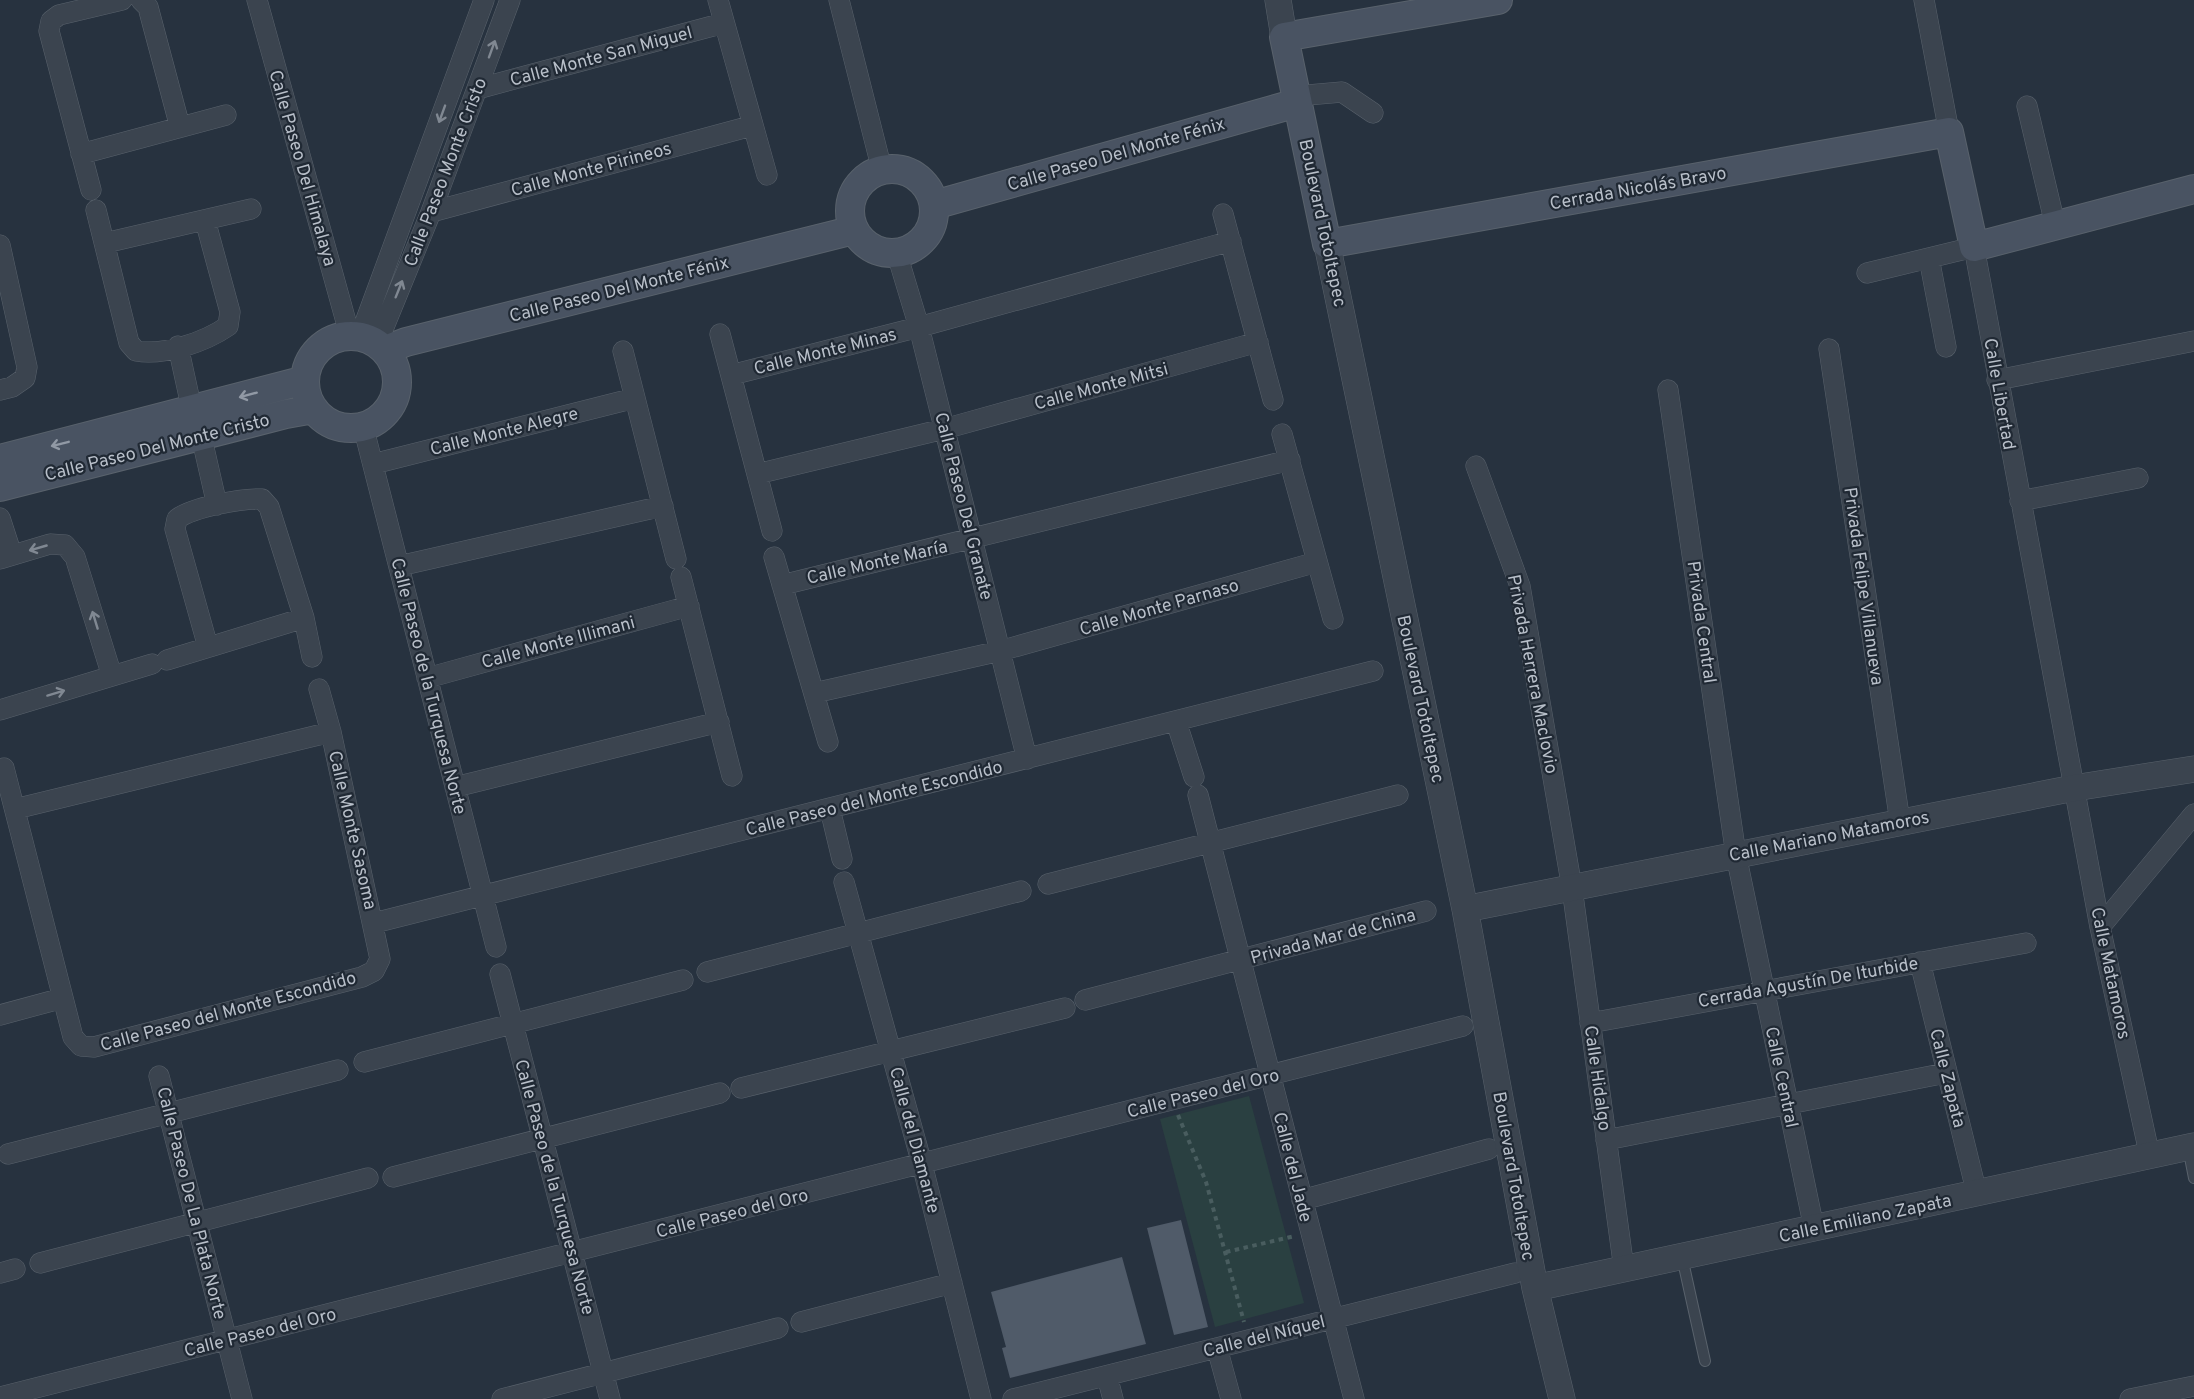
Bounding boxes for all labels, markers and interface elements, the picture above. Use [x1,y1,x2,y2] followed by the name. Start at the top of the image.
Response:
[508,22,695,93] street label: Calle Monte San Miguel
[487,40,498,58] one-way arrow
[263,68,341,269] street label: Calle Paseo Del Himalaya
[400,75,493,270] street label: Calle Paseo Monte Cristo
[436,104,447,123] one-way arrow
[1005,113,1228,198] street label: Calle Paseo Del Monte Fénix
[1293,137,1351,309] street label: Boulevard Totoltepec
[509,138,674,203] street label: Calle Monte Pirineos
[1548,163,1728,216] street label: Cerrada Nicolás Bravo
[507,252,732,329] street label: Calle Paseo Del Monte Fénix
[394,281,405,299] one-way arrow
[751,324,899,381] street label: Calle Monte Minas
[1977,337,2020,452] street label: Calle Libertad
[1032,358,1171,416] street label: Calle Monte Mitsi
[239,390,258,401] one-way arrow
[428,403,581,462] street label: Calle Monte Alegre
[42,409,272,488] street label: Calle Paseo Del Monte Cristo
[928,410,997,603] street label: Calle Paseo Del Granate
[50,439,69,450] one-way arrow
[1837,486,1888,687] street label: Privada Felipe Villanueva
[805,536,950,591] street label: Calle Monte María
[29,543,48,554] one-way arrow
[384,556,471,817] street label: Calle Paseo de la Turquesa Norte
[1681,559,1721,685] street label: Privada Central
[1501,573,1562,776] street label: Privada Herrera Maclovio
[1077,575,1242,642] street label: Calle Monte Parnaso
[88,611,99,630] one-way arrow
[479,612,638,675] street label: Calle Monte Illimani
[1391,613,1449,785] street label: Boulevard Totoltepec
[46,687,65,698] one-way arrow
[322,749,381,912] street label: Calle Monte Sasoma
[743,756,1005,843] street label: Calle Paseo del Monte Escondido
[1727,807,1931,868] street label: Calle Mariano Matamoros
[1248,904,1419,971] street label: Privada Mar de China
[2084,905,2135,1041] street label: Calle Matamoros
[1696,953,1920,1014] street label: Cerrada Agustín De Iturbide
[98,967,359,1058] street label: Calle Paseo del Monte Escondido
[1578,1024,1615,1132] street label: Calle Hidalgo
[1759,1025,1802,1130] street label: Calle Central
[1923,1026,1970,1130] street label: Calle Zapata
[508,1057,599,1318] street label: Calle Paseo de la Turquesa Norte
[883,1064,944,1216] street label: Calle del Diamante
[1125,1064,1282,1124] street label: Calle Paseo del Oro
[150,1085,231,1322] street label: Calle Paseo De La Plata Norte
[1486,1090,1539,1262] street label: Boulevard Totoltepec
[1267,1110,1316,1225] street label: Calle del Jade
[654,1184,811,1244] street label: Calle Paseo del Oro
[1777,1190,1954,1249] street label: Calle Emiliano Zapata
[182,1303,339,1363] street label: Calle Paseo del Oro
[1201,1311,1328,1364] street label: Calle del Níquel

